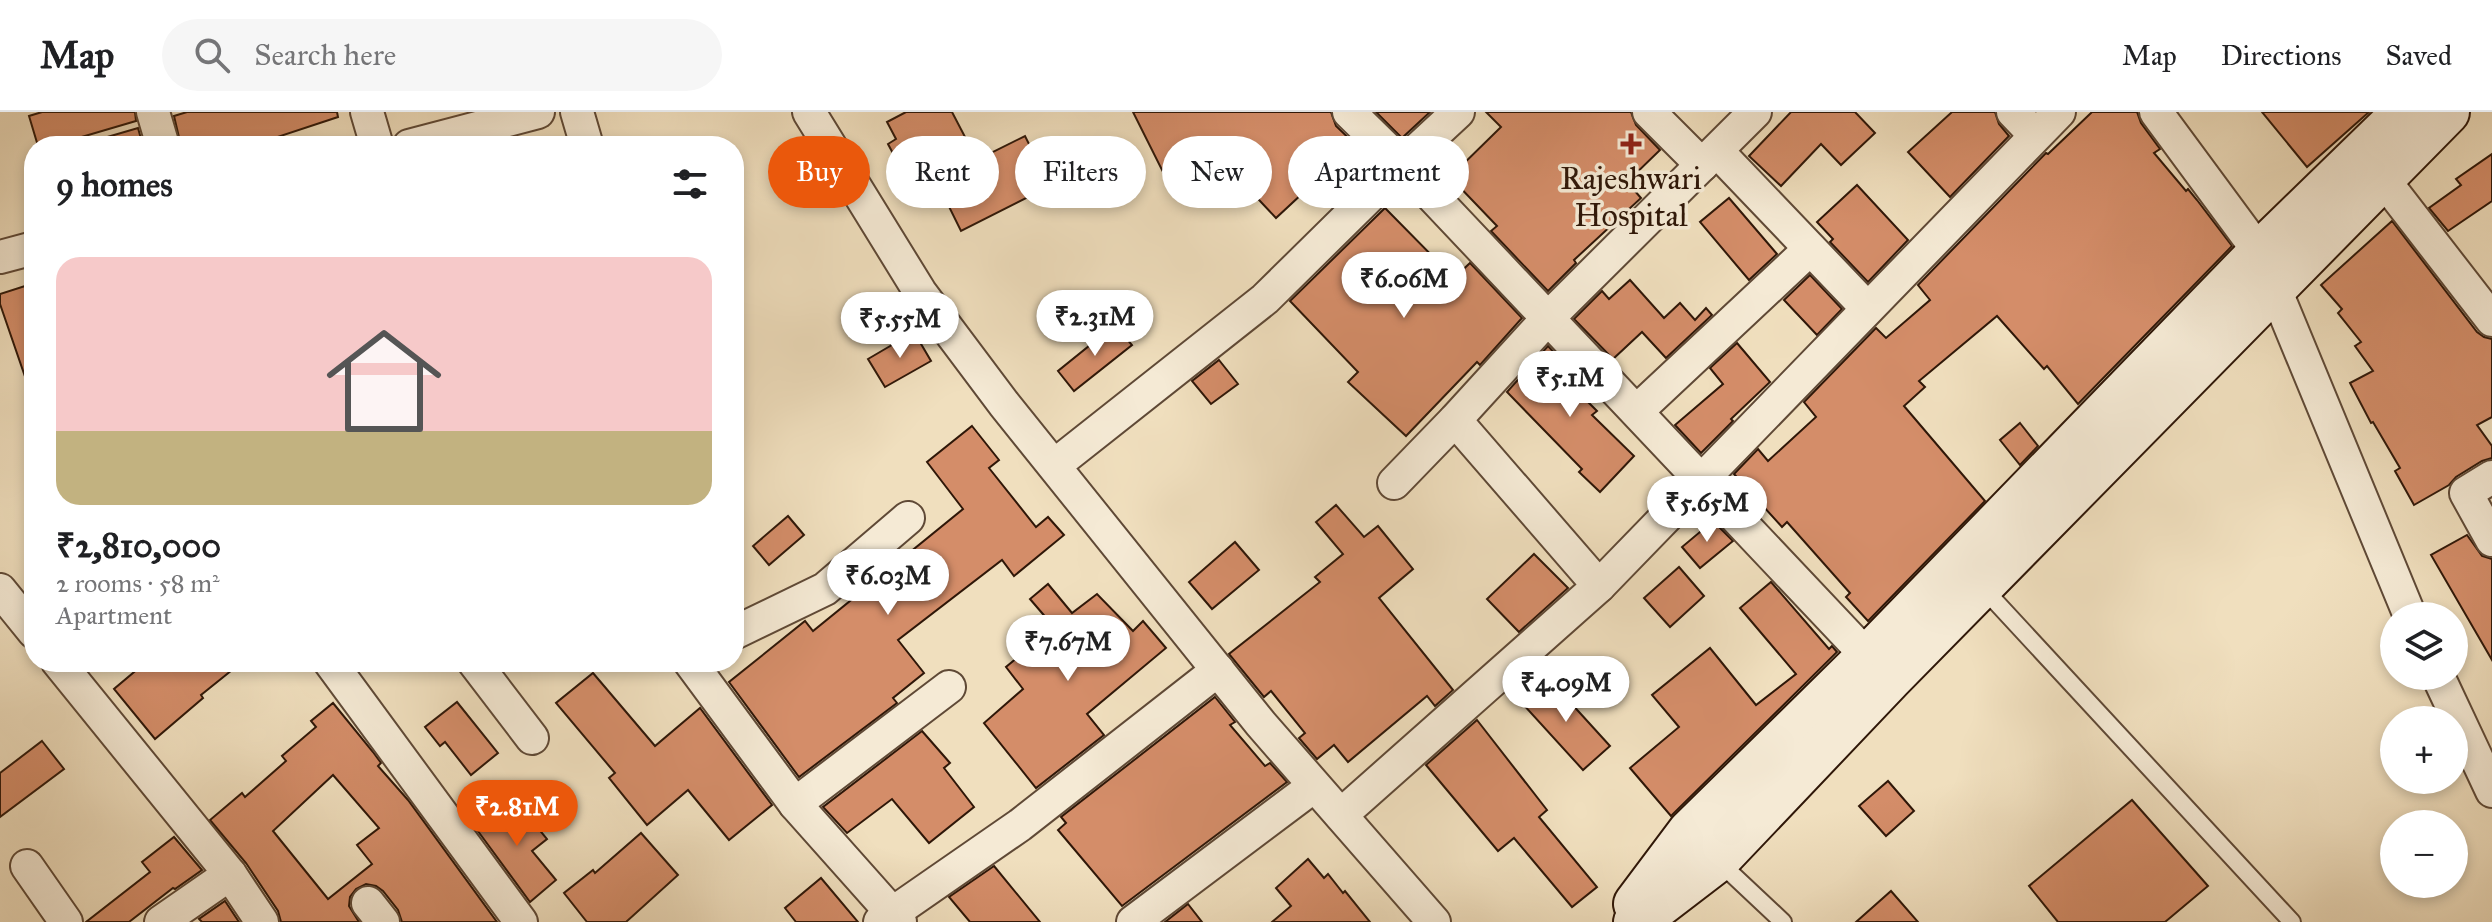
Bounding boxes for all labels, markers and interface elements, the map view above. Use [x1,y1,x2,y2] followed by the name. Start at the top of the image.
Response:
[162,19,722,91] search box
[40,32,114,78] text: Map
[190,33,234,77] icon: search
[254,37,396,73] text: Search here
[2122,38,2177,73] text: Map
[2221,38,2342,73] text: Directions
[2386,38,2452,73] text: Saved
[1620,133,1642,155] marker: Rajeshwari Hospital
[768,136,870,208] chip: Buy
[886,136,999,208] chip: Rent
[1015,136,1146,208] chip: Filters
[1162,136,1272,208] chip: New
[1288,136,1469,208] chip: Apartment
[1560,159,1702,235] place label: Rajeshwari Hospital
[668,162,712,206] icon: filters
[56,164,173,205] text: 9 homes
[1339,252,1469,320] pin: ₹6.06M
[1360,262,1448,294] text: ₹6.06M
[1030,290,1160,358] pin: ₹2.31M
[835,292,965,360] pin: ₹5.55M
[1054,300,1136,332] text: ₹2.31M
[859,302,941,334] text: ₹5.55M
[312,309,456,453] icon: home
[1514,351,1626,419] pin: ₹5.1M
[1536,361,1604,393] text: ₹5.1M
[1642,476,1772,544] pin: ₹5.65M
[1665,486,1749,518] text: ₹5.65M
[56,525,221,566] text: ₹2,810,000
[823,549,953,617] pin: ₹6.03M
[845,559,931,591] text: ₹6.03M
[56,567,220,599] text: 2 rooms · 58 m²
[56,599,172,631] text: Apartment
[2380,602,2468,898] map controls
[2380,602,2468,690] button: layers
[1003,615,1133,683] pin: ₹7.67M
[1024,625,1112,657] text: ₹7.67M
[1501,656,1631,724] pin: ₹4.09M
[1520,666,1612,698] text: ₹4.09M
[2380,706,2468,794] button: +
[452,780,582,848] pin: ₹2.81M
[475,790,559,822] text: ₹2.81M
[2380,810,2468,898] button: −

